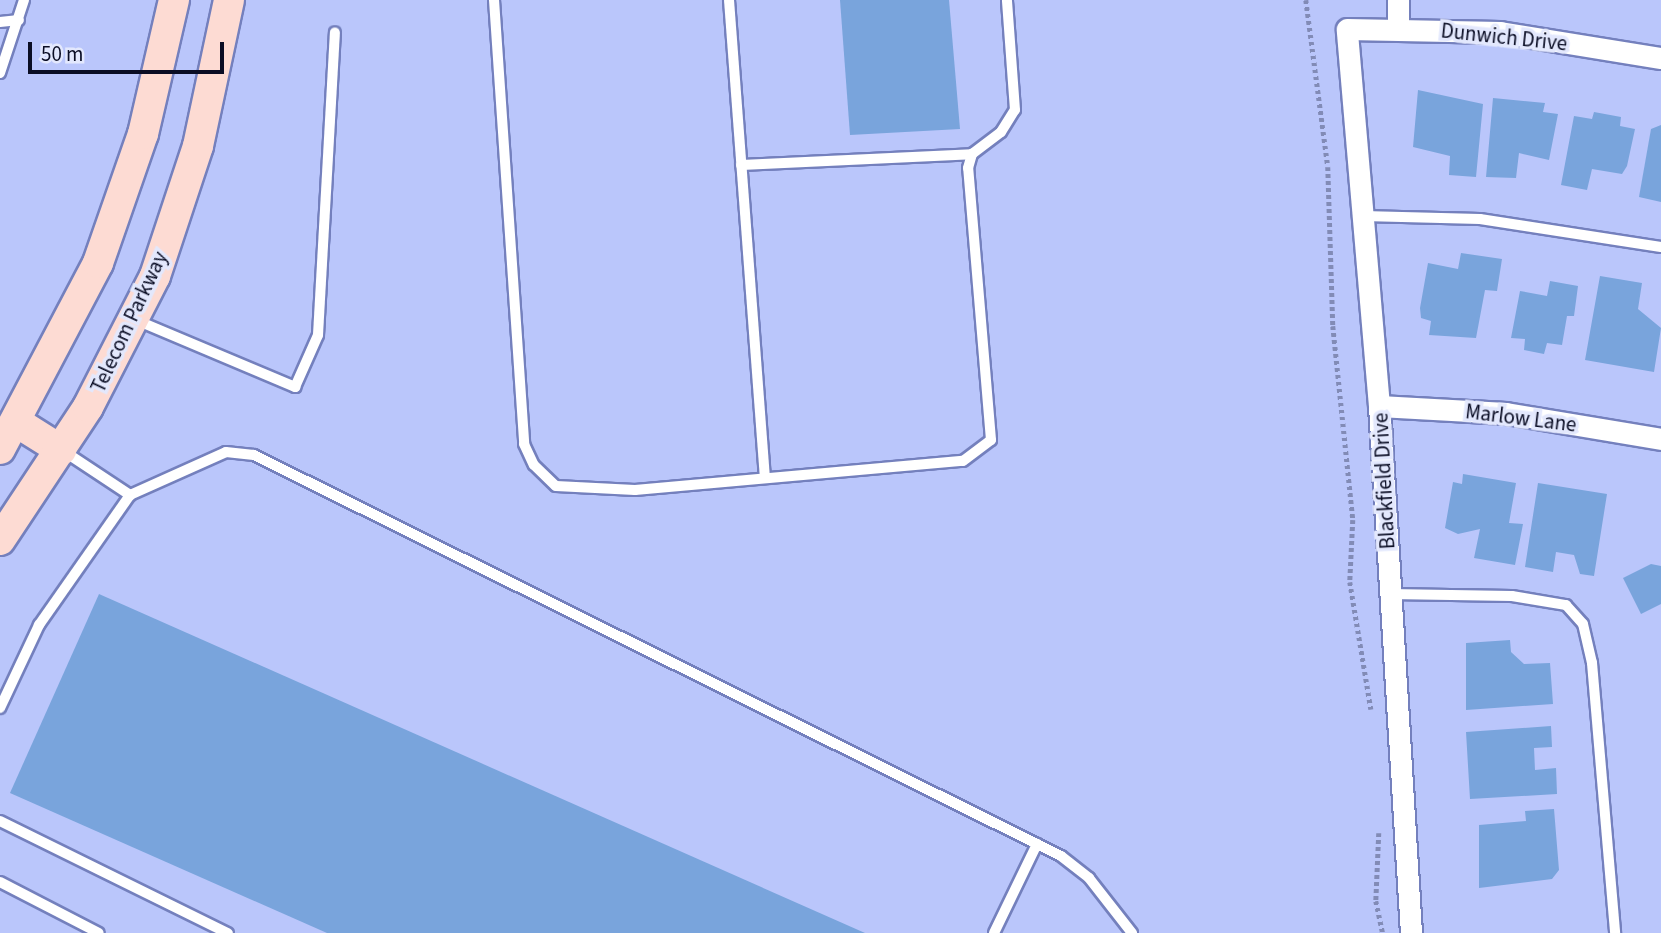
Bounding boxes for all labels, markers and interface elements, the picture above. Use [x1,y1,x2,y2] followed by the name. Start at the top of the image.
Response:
[1440,18,1568,56] street label: Dunwich Drive
[32,28,228,72] scale bar
[41,39,83,69] text: 50 m
[85,247,173,397] street label: Telecom Parkway
[1464,399,1578,437] street label: Marlow Lane
[1368,412,1400,550] street label: Blackfield Drive

